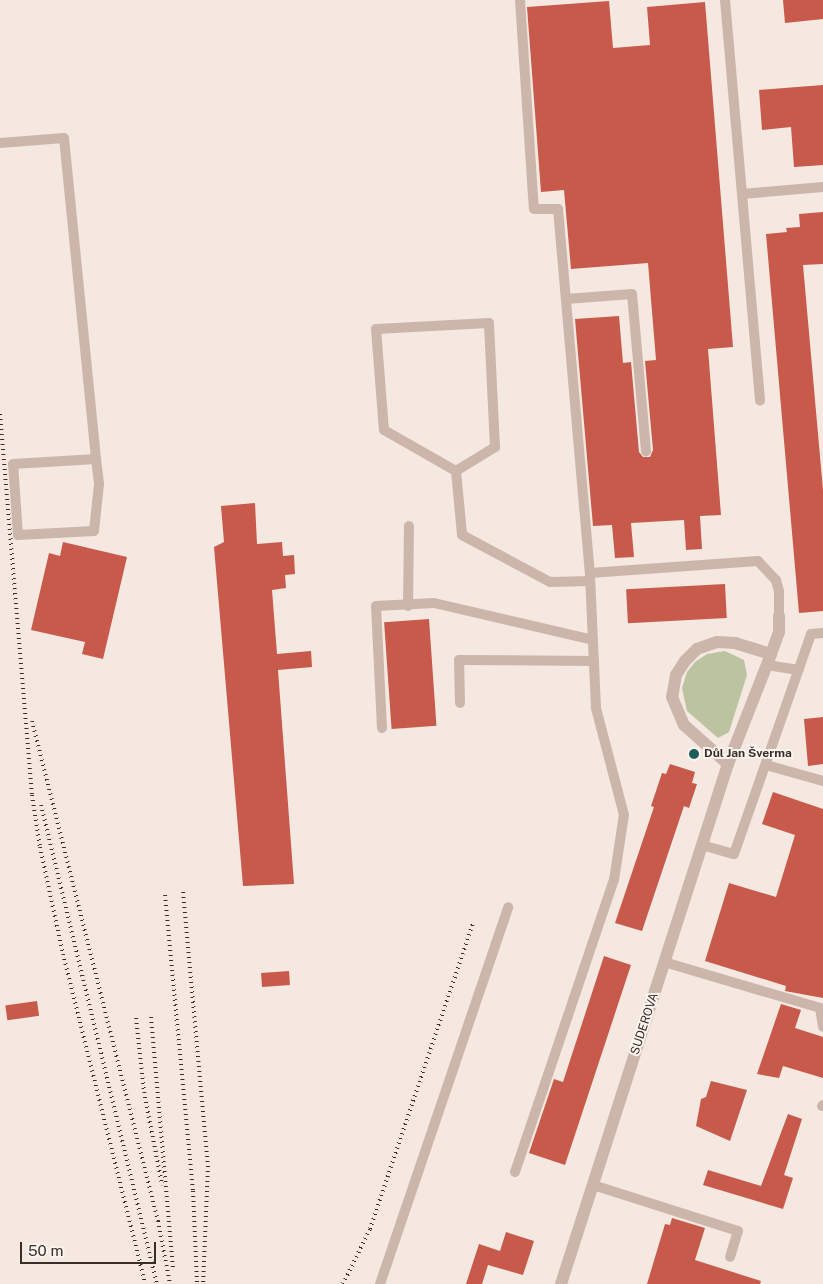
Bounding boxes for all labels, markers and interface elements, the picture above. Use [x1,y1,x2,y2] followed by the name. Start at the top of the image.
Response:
[704,747,792,761] place label: Důl Jan Šverma
[688,748,700,760] marker: Důl Jan Šverma
[628,991,662,1057] street label: SUDEROVA
[22,1232,159,1264] scale bar
[28,1242,63,1259] text: 50 m

